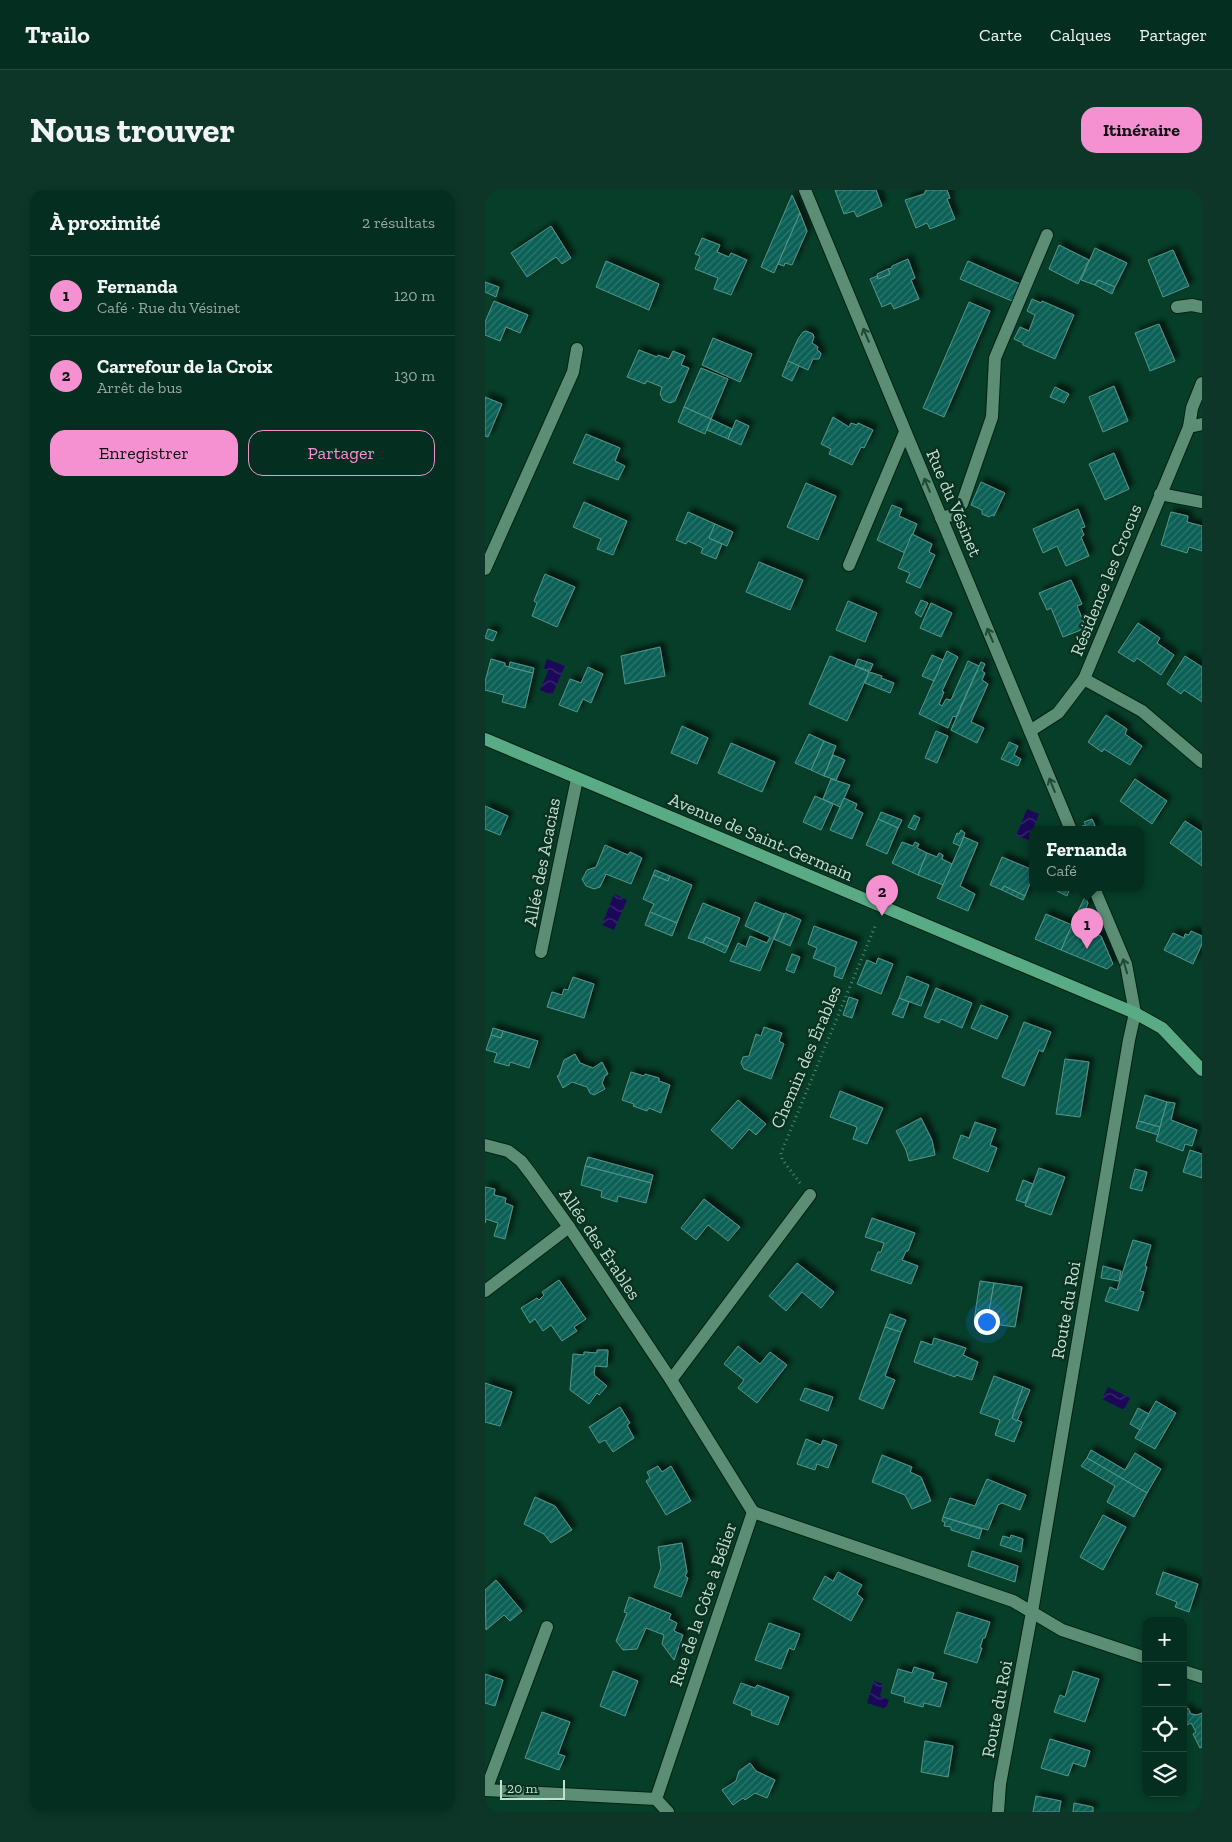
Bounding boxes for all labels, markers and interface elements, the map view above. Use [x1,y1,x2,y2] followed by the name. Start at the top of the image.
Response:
[25,20,90,49] text: Trailo
[979,24,1022,46] text: Carte
[1050,24,1111,46] text: Calques
[1139,24,1207,46] text: Partager
[1081,107,1202,153] button: Itinéraire
[30,109,235,151] text: Nous trouver
[50,210,160,235] text: À proximité
[362,213,435,232] text: 2 résultats
[97,275,178,298] text: Fernanda
[63,286,69,305] text: 1
[394,286,435,305] text: 120 m
[97,298,240,317] text: Café · Rue du Vésinet
[860,328,870,343] one-way arrow
[97,355,272,378] text: Carrefour de la Croix
[62,366,70,385] text: 2
[394,366,435,385] text: 130 m
[97,378,182,397] text: Arrêt de bus
[50,430,238,476] button: Enregistrer
[248,430,435,476] button: Partager
[922,446,987,560] street label: Rue du Vésinet
[922,478,932,493] one-way arrow
[1066,501,1147,659] street label: Résidence les Crocus
[985,628,995,643] one-way arrow
[1047,778,1056,793] one-way arrow
[665,788,857,886] street label: Avenue de Saint-Germain
[519,796,565,928] street label: Allée des Acacias
[1029,826,1144,891] popup
[1046,838,1127,861] text: Fernanda
[1046,861,1077,880] text: Café
[866,875,898,916] pin: 2
[1071,908,1103,949] pin: 1
[1120,958,1130,974] one-way arrow
[766,982,846,1132] street label: Chemin des Érables
[554,1184,646,1304] street label: Allée des Érables
[1047,1259,1085,1361] street label: Route du Roi
[974,1309,1000,1335] your location
[665,1519,741,1689] street label: Rue de la Côte à Bélier
[1142,1617,1187,1797] map controls
[1142,1617,1187,1662] button: +
[977,1658,1017,1760] street label: Route du Roi
[1142,1662,1187,1707] button: −
[1142,1707,1187,1752] button: locate
[1142,1752,1187,1797] button: layers
[500,1777,565,1800] scale bar
[507,1780,538,1797] text: 20 m

